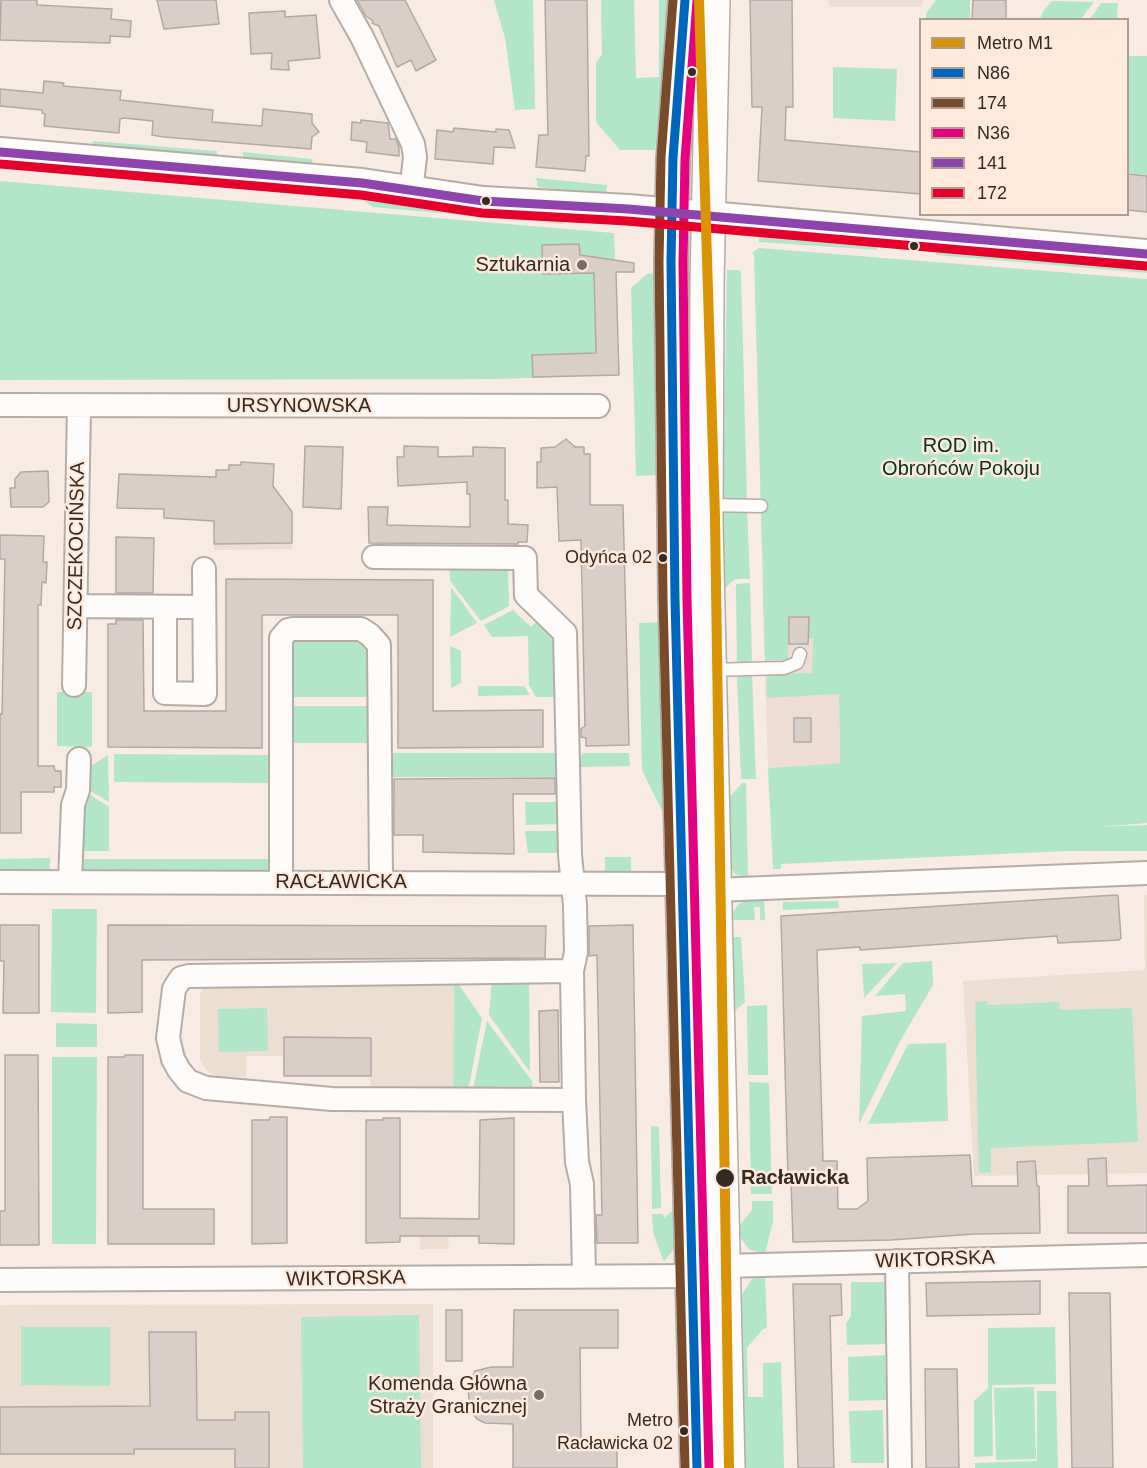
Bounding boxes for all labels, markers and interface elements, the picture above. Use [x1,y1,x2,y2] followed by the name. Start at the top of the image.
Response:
[919,18,1129,216] legend
[977,33,1053,53] text: Metro M1
[977,63,1010,83] text: N86
[686,66,698,78] unlabelled marker
[977,93,1007,113] text: 174
[977,123,1010,143] text: N36
[977,153,1007,173] text: 141
[977,183,1007,203] text: 172
[480,195,492,207] unlabelled marker
[908,240,920,252] unlabelled marker
[476,253,570,277] place label: Sztukarnia
[575,258,589,272] marker: Sztukarnia
[227,394,371,418] street label: URSYNOWSKA
[882,434,1040,481] park label: ROD im. Obrońców Pokoju
[64,461,90,631] street label: SZCZEKOCIŃSKA
[565,547,652,569] place label: Odyńca 02
[657,552,669,564] marker: Odyńca 02
[275,870,407,894] street label: RACŁAWICKA
[741,1166,849,1190] place label: Racławicka
[714,1167,736,1189] marker: Racławicka
[875,1246,995,1274] street label: WIKTORSKA
[286,1266,406,1292] street label: WIKTORSKA
[368,1372,527,1419] place label: Komenda Główna Straży Granicznej
[532,1388,546,1402] marker: Komenda Główna Straży Granicznej
[557,1410,673,1452] place label: Metro Racławicka 02
[678,1425,690,1437] marker: Metro Racławicka 02

